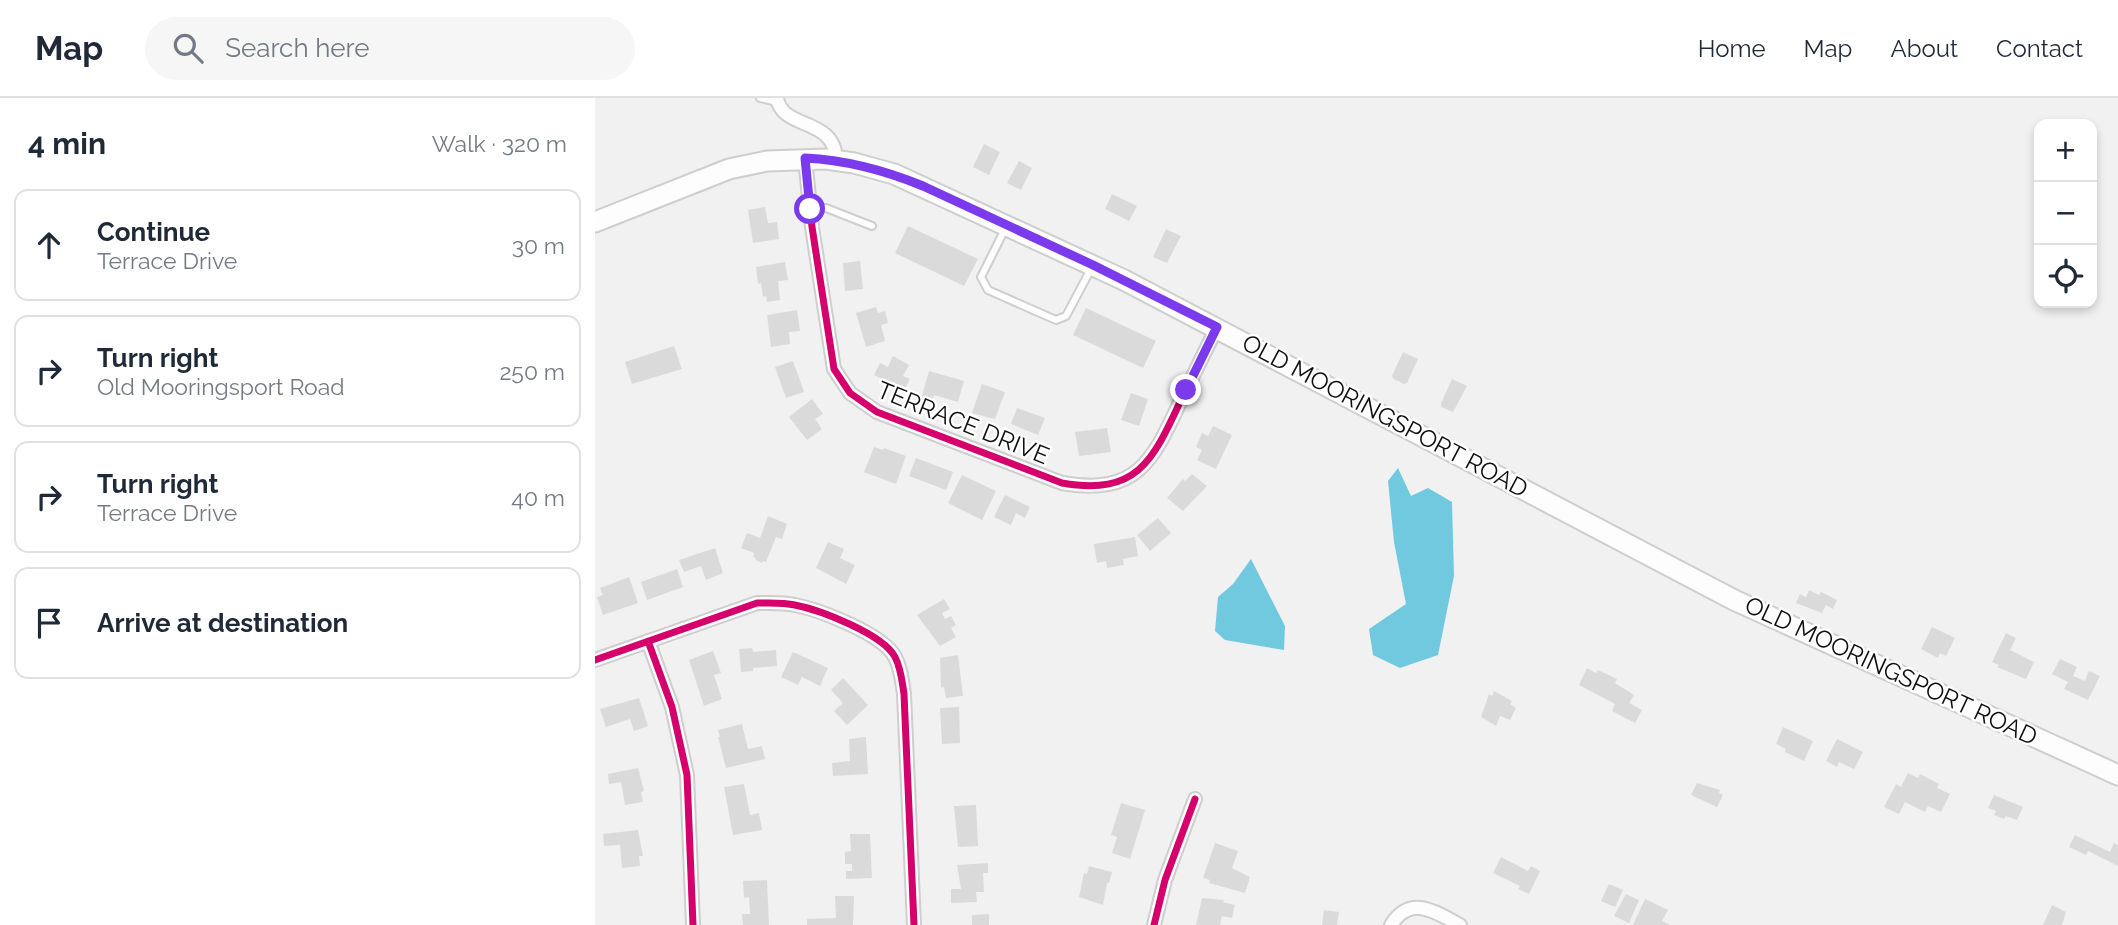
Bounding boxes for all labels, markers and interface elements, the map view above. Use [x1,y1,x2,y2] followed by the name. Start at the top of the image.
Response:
[145,17,635,80] search box
[35,29,103,68] text: Map
[169,29,207,67] icon: search
[225,33,370,63] text: Search here
[1698,34,1766,63] text: Home
[1804,34,1852,63] text: Map
[1890,34,1958,63] text: About
[1996,34,2083,63] text: Contact
[2034,119,2097,308] map controls
[2034,119,2097,182] button: +
[28,126,106,161] text: 4 min
[432,130,567,157] text: Walk · 320 m
[2034,182,2097,245] button: −
[794,193,825,224] route start
[97,217,210,247] text: Continue
[30,226,68,264] icon: ahead
[512,232,565,259] text: 30 m
[2034,245,2097,308] button: locate
[97,247,237,274] text: Terrace Drive
[1237,328,1533,503] street label: OLD MOORINGSPORT ROAD
[97,343,218,373] text: Turn right
[30,352,68,390] icon: right
[499,358,565,385] text: 250 m
[97,373,345,400] text: Old Mooringsport Road
[1170,374,1201,405] route end
[873,375,1053,470] street label: TERRACE DRIVE
[97,469,218,499] text: Turn right
[30,478,68,516] icon: right
[511,484,565,511] text: 40 m
[97,499,237,526] text: Terrace Drive
[1740,590,2042,751] street label: OLD MOORINGSPORT ROAD
[30,604,68,642] icon: arrive
[97,608,348,638] text: Arrive at destination

